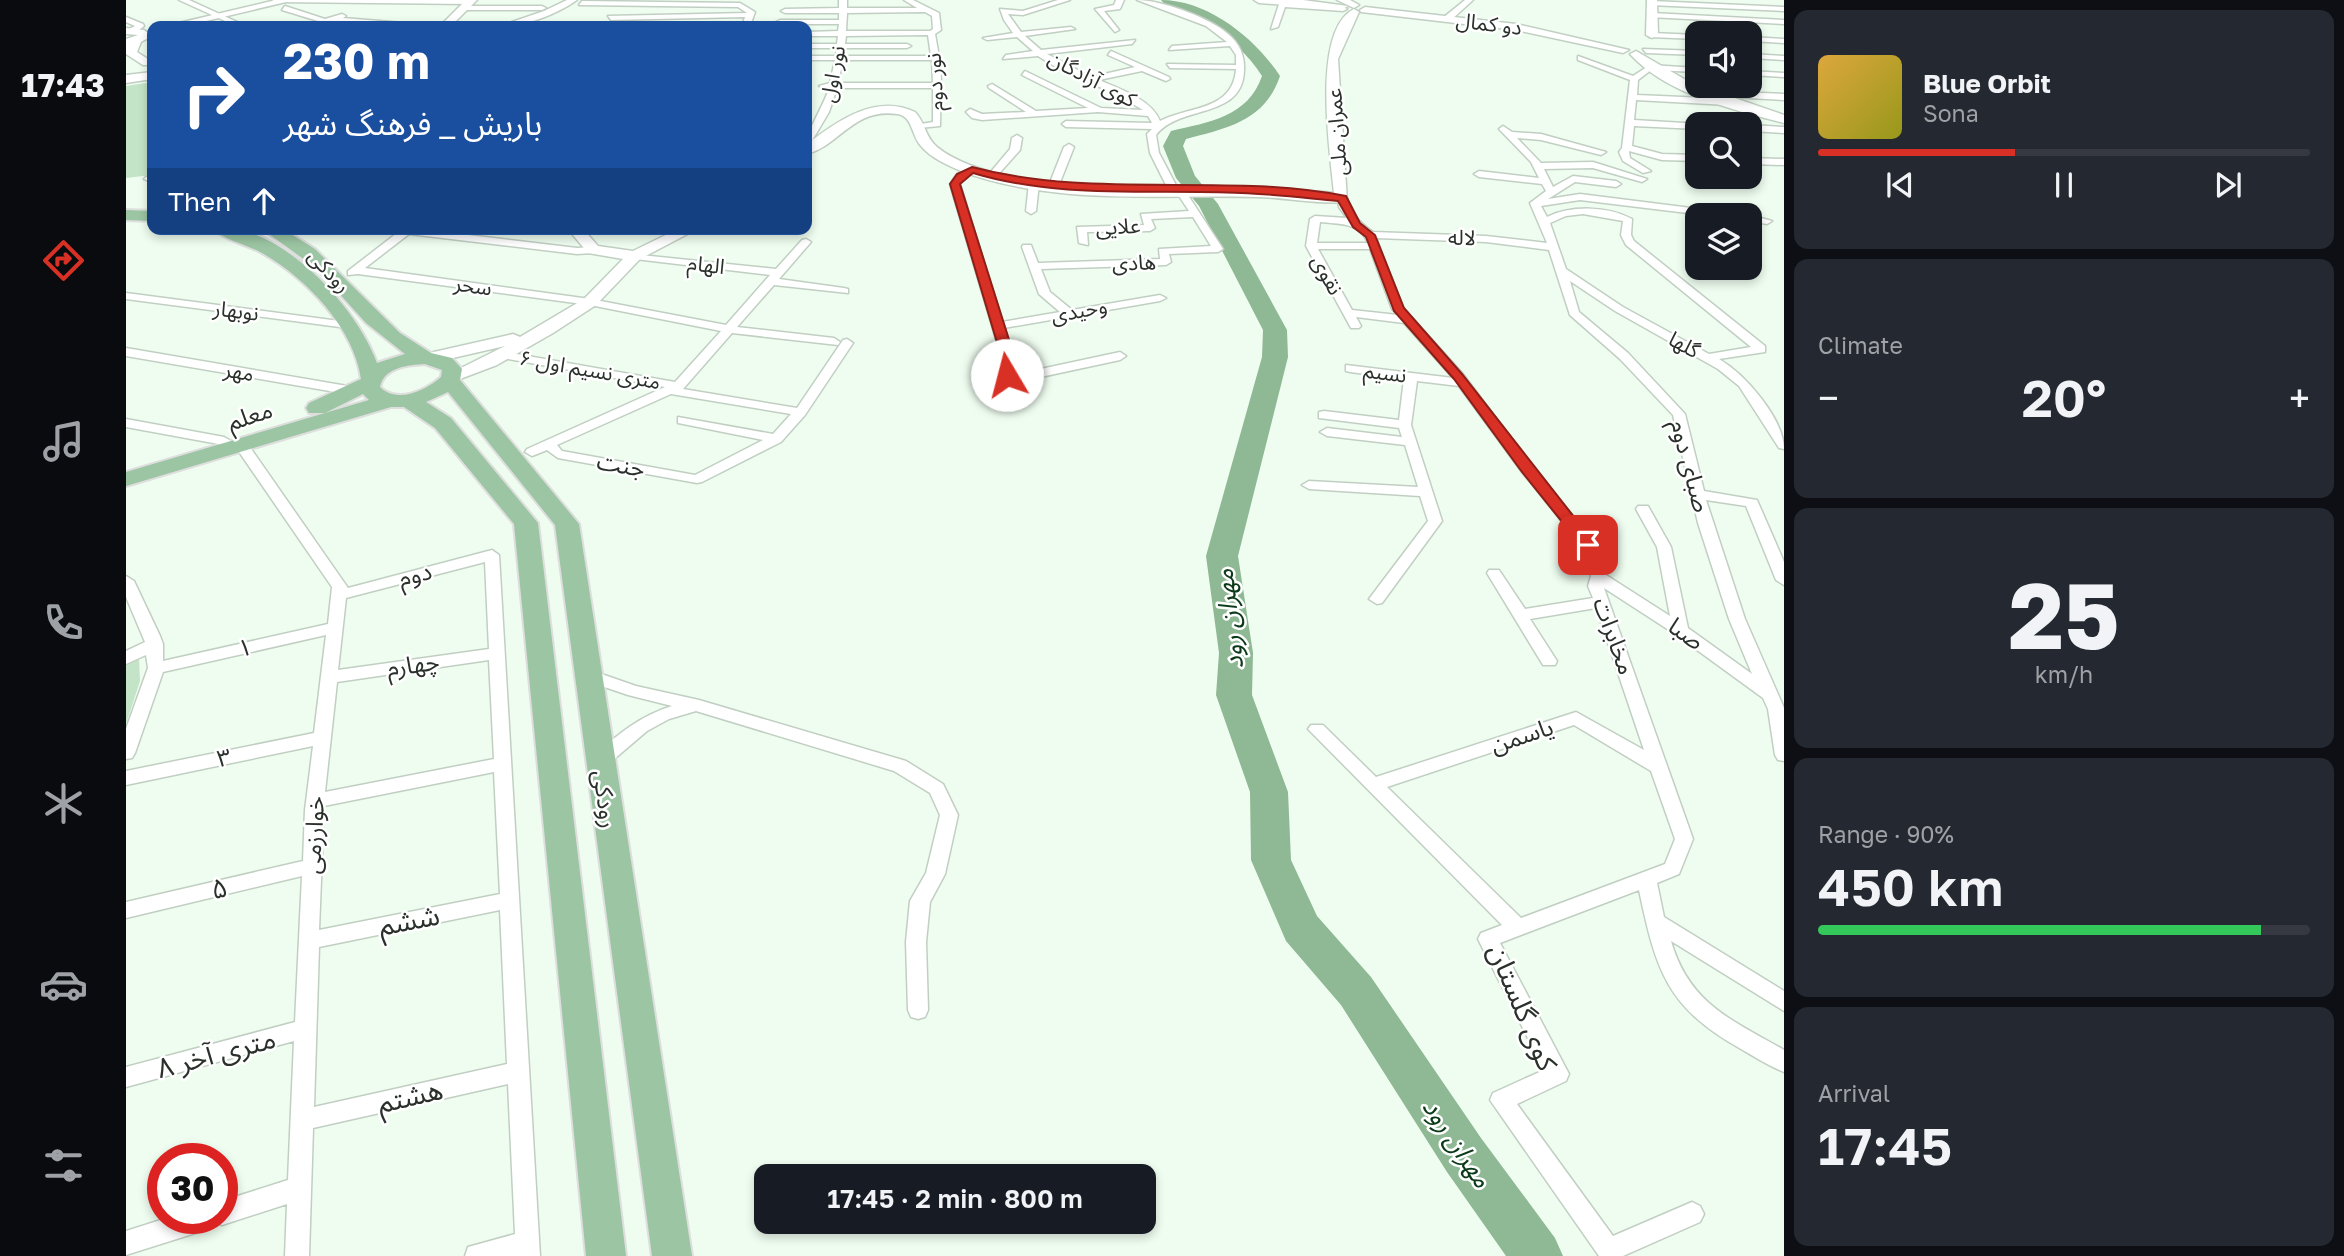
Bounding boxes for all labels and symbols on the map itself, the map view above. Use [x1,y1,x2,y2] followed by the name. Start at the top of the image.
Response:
[1455,6,1524,40] street label: دو کمال
[814,43,850,105] street label: نور اول
[1044,44,1141,112] street label: کوی آزادگان
[919,52,952,112] street label: نور دوم
[1320,87,1352,177] street label: عمران ملی
[1095,212,1141,240] street label: علایی
[1448,224,1476,250] street label: لاله
[303,243,357,298] street label: رودکى
[1111,248,1156,276] street label: هادی
[685,249,726,283] street label: الهام
[1306,250,1349,299] street label: نقوی
[451,269,494,301] street label: سحر
[1048,292,1109,328] street label: وحیدی
[211,294,260,326] street label: نوبهار
[1664,325,1705,363] street label: گلها
[970,338,1044,412] position arrow
[517,344,663,397] street label: ۶ متری نسیم اول
[221,355,256,386] street label: مهر
[1362,356,1408,391] street label: نسیم
[223,394,277,439] street label: معلم
[1660,416,1718,517] street label: صبای دوم
[595,445,648,482] street label: جنت
[1558,515,1618,575] pin
[395,555,436,597] street label: دوم
[1208,567,1250,671] water label: مهران رود
[1587,593,1643,678] street label: مخابرات
[1663,610,1710,655] street label: صبا
[235,631,255,662] street label: ۱
[385,645,442,686] street label: چهارم
[1486,711,1557,758] street label: یاسمن
[214,741,233,772] street label: ۳
[587,768,625,830] street label: رودکی
[296,795,330,875] street label: خوارزمی
[207,870,230,905] street label: ۵
[376,897,443,947] street label: ششم
[1481,938,1565,1076] street label: کوی گلستان
[153,1021,279,1085] street label: ۸ متری آخر
[374,1072,447,1125] street label: هشتم
[1416,1092,1499,1194] water label: مهران رود
[147,1143,238,1234] speed limit sign: 30

